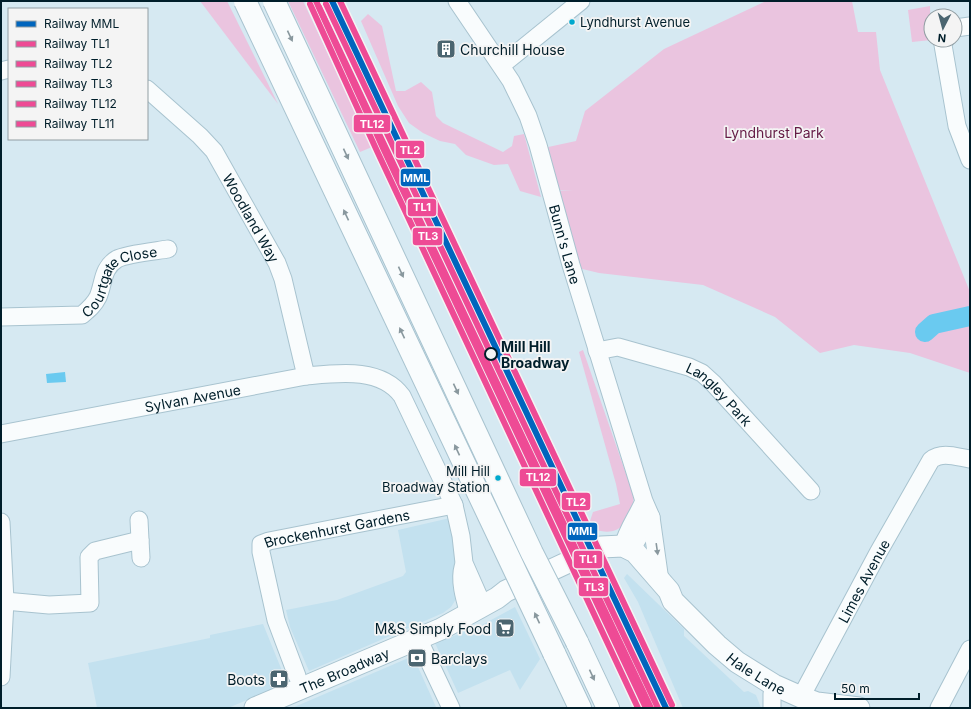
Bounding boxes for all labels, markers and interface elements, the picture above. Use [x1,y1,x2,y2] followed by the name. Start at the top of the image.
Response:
[8,8,148,140] legend
[923,8,963,48] north arrow
[580,14,690,30] place label: Lyndhurst Avenue
[44,16,119,31] text: Railway MML
[567,17,577,27] marker: Lyndhurst Avenue
[287,31,293,42] one-way arrow
[937,31,947,45] text: N
[44,36,110,51] text: Railway TL1
[435,38,457,60] building icon: Churchill House
[460,41,565,58] place label: Churchill House
[44,56,113,71] text: Railway TL2
[44,76,113,91] text: Railway TL3
[44,96,117,111] text: Railway TL12
[353,114,391,133] line badge: TL12
[44,116,114,131] text: Railway TL11
[360,117,384,131] text: TL12
[724,124,824,141] park label: Lyndhurst Park
[395,140,425,159] line badge: TL2
[400,143,420,157] text: TL2
[342,148,349,160] one-way arrow
[400,168,431,187] line badge: MML
[220,170,283,265] street label: Woodland Way
[403,171,429,185] text: MML
[407,198,437,217] line badge: TL1
[413,200,431,214] text: TL1
[546,203,585,286] street label: Bunn's Lane
[343,210,349,221] one-way arrow
[412,227,443,246] line badge: TL3
[418,229,438,243] text: TL3
[78,242,158,320] street label: Courtgate Close
[398,266,404,277] one-way arrow
[399,327,405,338] one-way arrow
[501,338,570,371] place label: Mill Hill Broadway
[484,347,498,361] marker: Mill Hill Broadway
[684,358,756,429] street label: Langley Park
[143,380,242,415] street label: Sylvan Avenue
[453,384,459,395] one-way arrow
[454,444,460,456] one-way arrow
[382,463,490,495] place label: Mill Hill Broadway Station
[519,468,557,487] line badge: TL12
[526,470,550,484] text: TL12
[493,473,503,483] marker: Mill Hill Broadway Station
[561,492,591,511] line badge: TL2
[566,495,586,509] text: TL2
[261,505,411,551] street label: Brockenhurst Gardens
[567,522,598,541] line badge: MML
[569,524,595,538] text: MML
[834,536,893,625] street label: Limes Avenue
[654,542,660,555] one-way arrow
[573,550,603,569] line badge: TL1
[579,552,597,566] text: TL1
[578,577,609,597] line badge: TL3
[584,580,604,594] text: TL3
[534,613,540,624] one-way arrow
[494,617,516,639] supermarket icon: M&S Simply Food
[375,620,491,637] place label: M&S Simply Food
[297,644,392,697] street label: The Broadway
[406,647,428,669] bank icon: Barclays
[723,649,788,698] street label: Hale Lane
[431,650,487,667] place label: Barclays
[268,668,290,690] pharmacy icon: Boots
[589,670,595,681] one-way arrow
[227,671,265,688] place label: Boots
[835,675,919,701] scale bar
[841,681,870,696] text: 50 m

